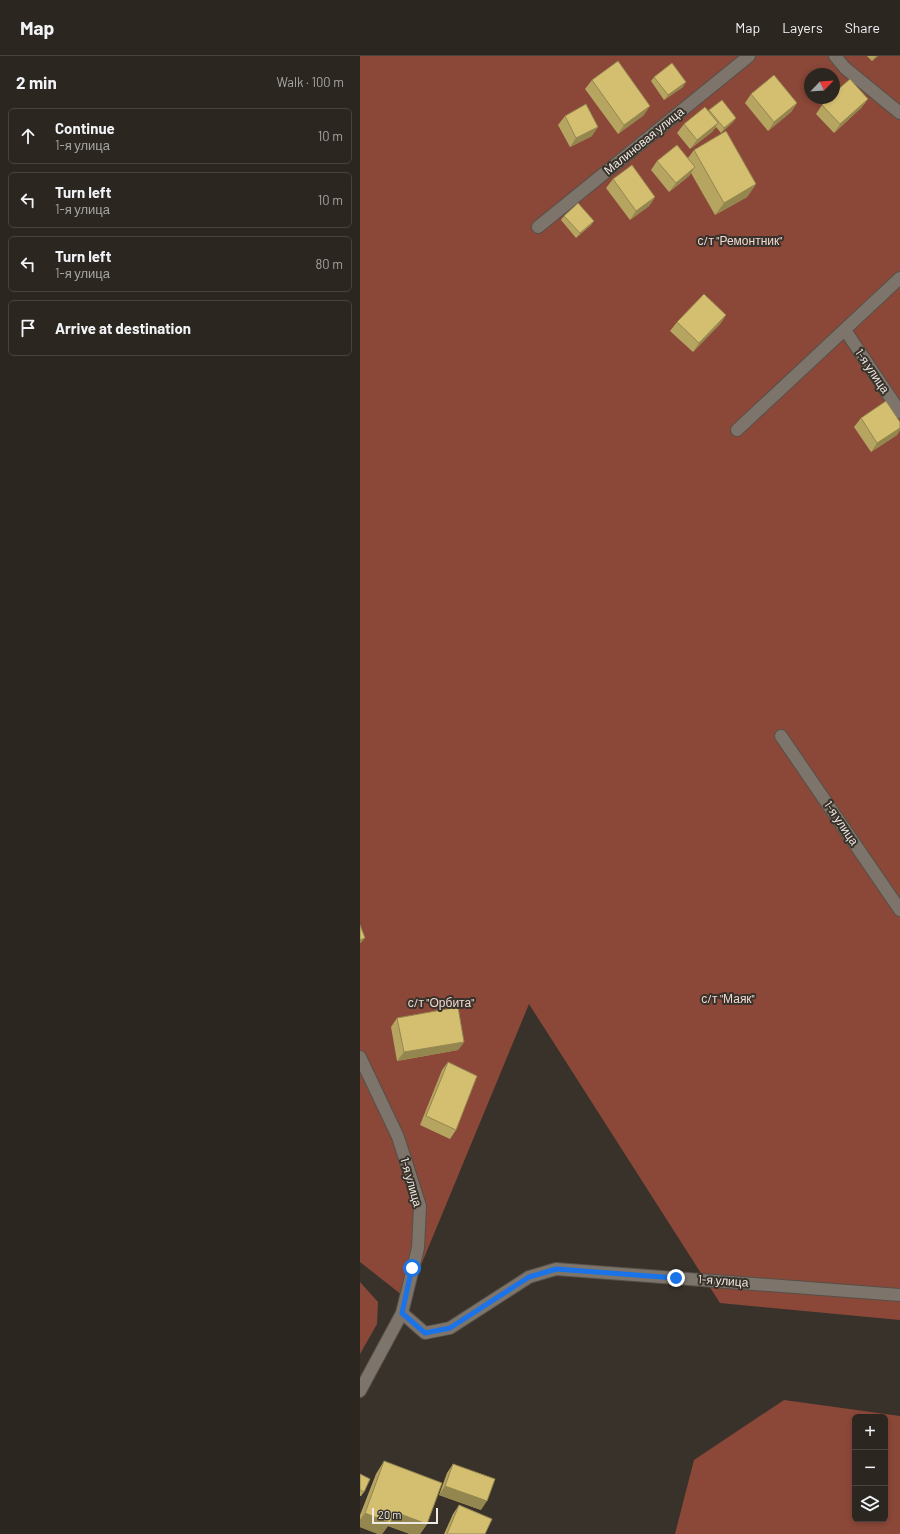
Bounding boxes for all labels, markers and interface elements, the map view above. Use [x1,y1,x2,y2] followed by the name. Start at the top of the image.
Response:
[20,16,54,39] text: Map
[735,19,760,36] text: Map
[782,19,823,36] text: Layers
[845,19,880,36] text: Share
[804,68,840,104] north arrow
[16,72,57,92] text: 2 min
[277,74,344,90] text: Walk · 100 m
[601,104,687,177] street label: Малиновая улица
[55,119,115,137] text: Continue
[17,125,39,147] icon: ahead
[318,128,343,144] text: 10 m
[55,137,110,153] text: 1-я улица
[55,183,111,201] text: Turn left
[17,189,39,211] icon: left
[318,192,343,208] text: 10 m
[55,201,110,217] text: 1-я улица
[698,233,782,247] park label: с/т "Ремонтник"
[55,247,111,265] text: Turn left
[17,253,39,275] icon: left
[316,256,343,272] text: 80 m
[55,265,110,281] text: 1-я улица
[17,317,39,339] icon: arrive
[55,319,191,337] text: Arrive at destination
[852,345,893,396] street label: 1-я улица
[821,797,862,848] street label: 1-я улица
[701,991,755,1005] park label: с/т "Маяк"
[408,995,474,1010] park label: с/т "Орбита"
[397,1155,426,1209] street label: 1-я улица
[403,1259,421,1277] route start
[667,1269,685,1287] route end
[697,1271,749,1290] street label: 1-я улица
[852,1414,888,1522] map controls
[852,1414,888,1450] button: +
[852,1450,888,1486] button: −
[852,1486,888,1522] button: layers
[372,1506,438,1525] scale bar
[378,1508,401,1521] text: 20 m

